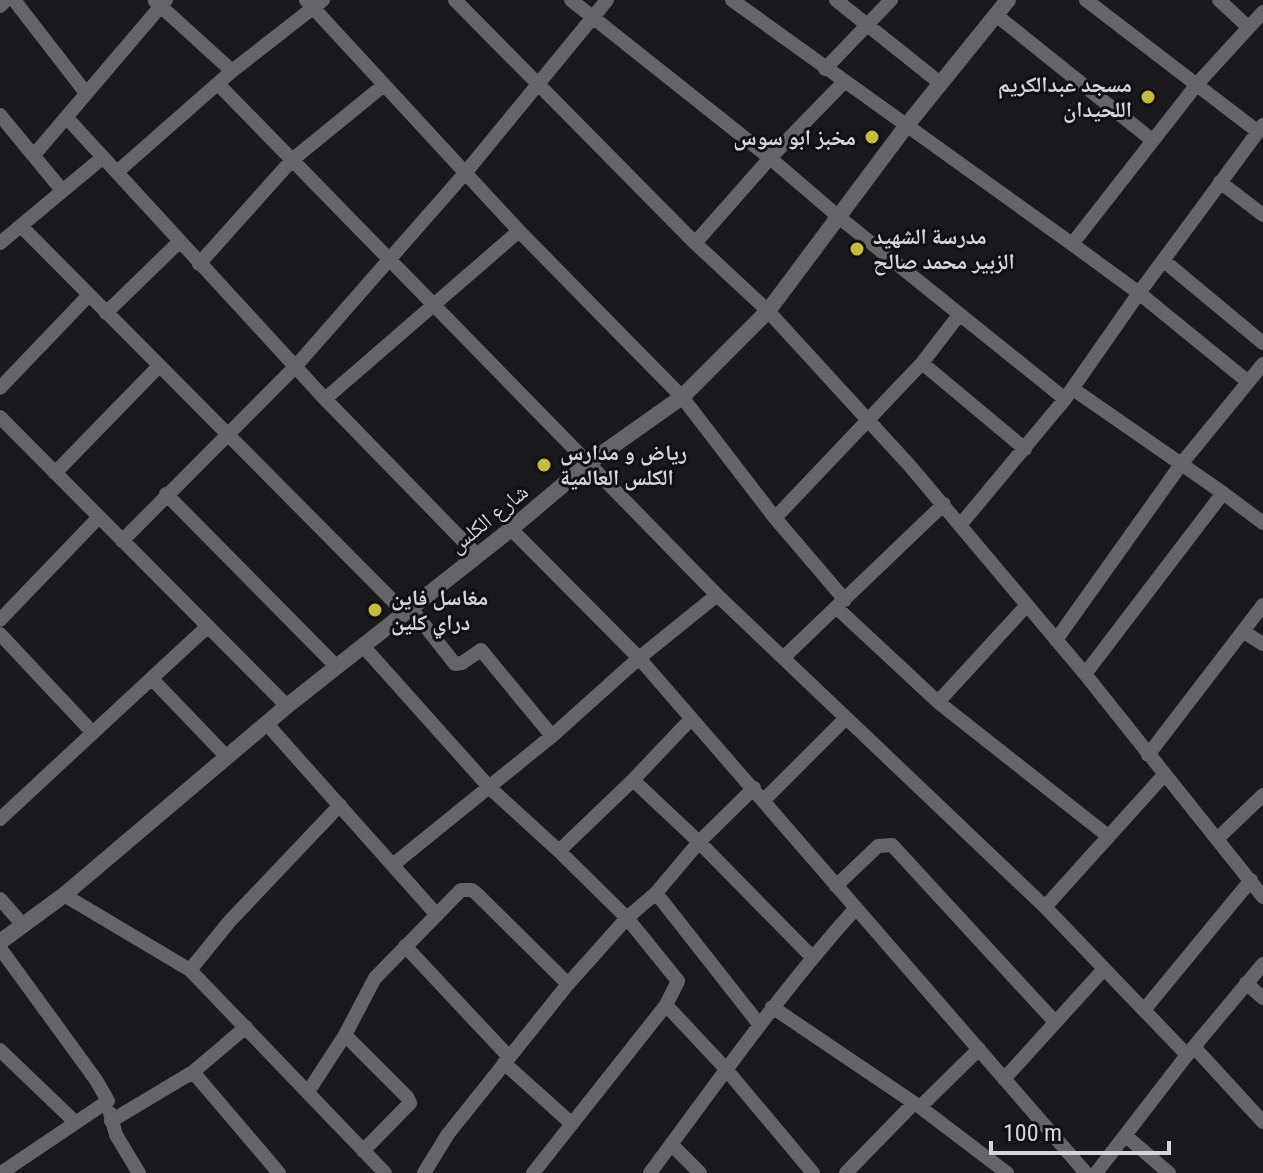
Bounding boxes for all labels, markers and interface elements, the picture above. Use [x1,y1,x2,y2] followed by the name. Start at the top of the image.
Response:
[998,72,1132,123] place label: مسجد عبدالكريم اللحيدان
[1139,88,1157,106] marker: مسجد عبدالكريم اللحيدان
[733,125,856,151] place label: مخبز ابو سوس
[863,128,881,146] marker: مخبز ابو سوس
[873,224,1015,276] place label: مدرسة الشهيد الزبير محمد صالح
[848,240,866,258] marker: مدرسة الشهيد الزبير محمد صالح
[560,440,687,491] place label: رياض و مدارس الكلس العالمية
[535,456,553,474] marker: رياض و مدارس الكلس العالمية
[444,479,534,559] street label: شارع الكلس
[391,585,488,639] place label: مغاسل فاين دراي كلين
[366,601,384,619] marker: مغاسل فاين دراي كلين
[991,1105,1169,1155] scale bar
[1003,1119,1062,1147] text: 100 m

